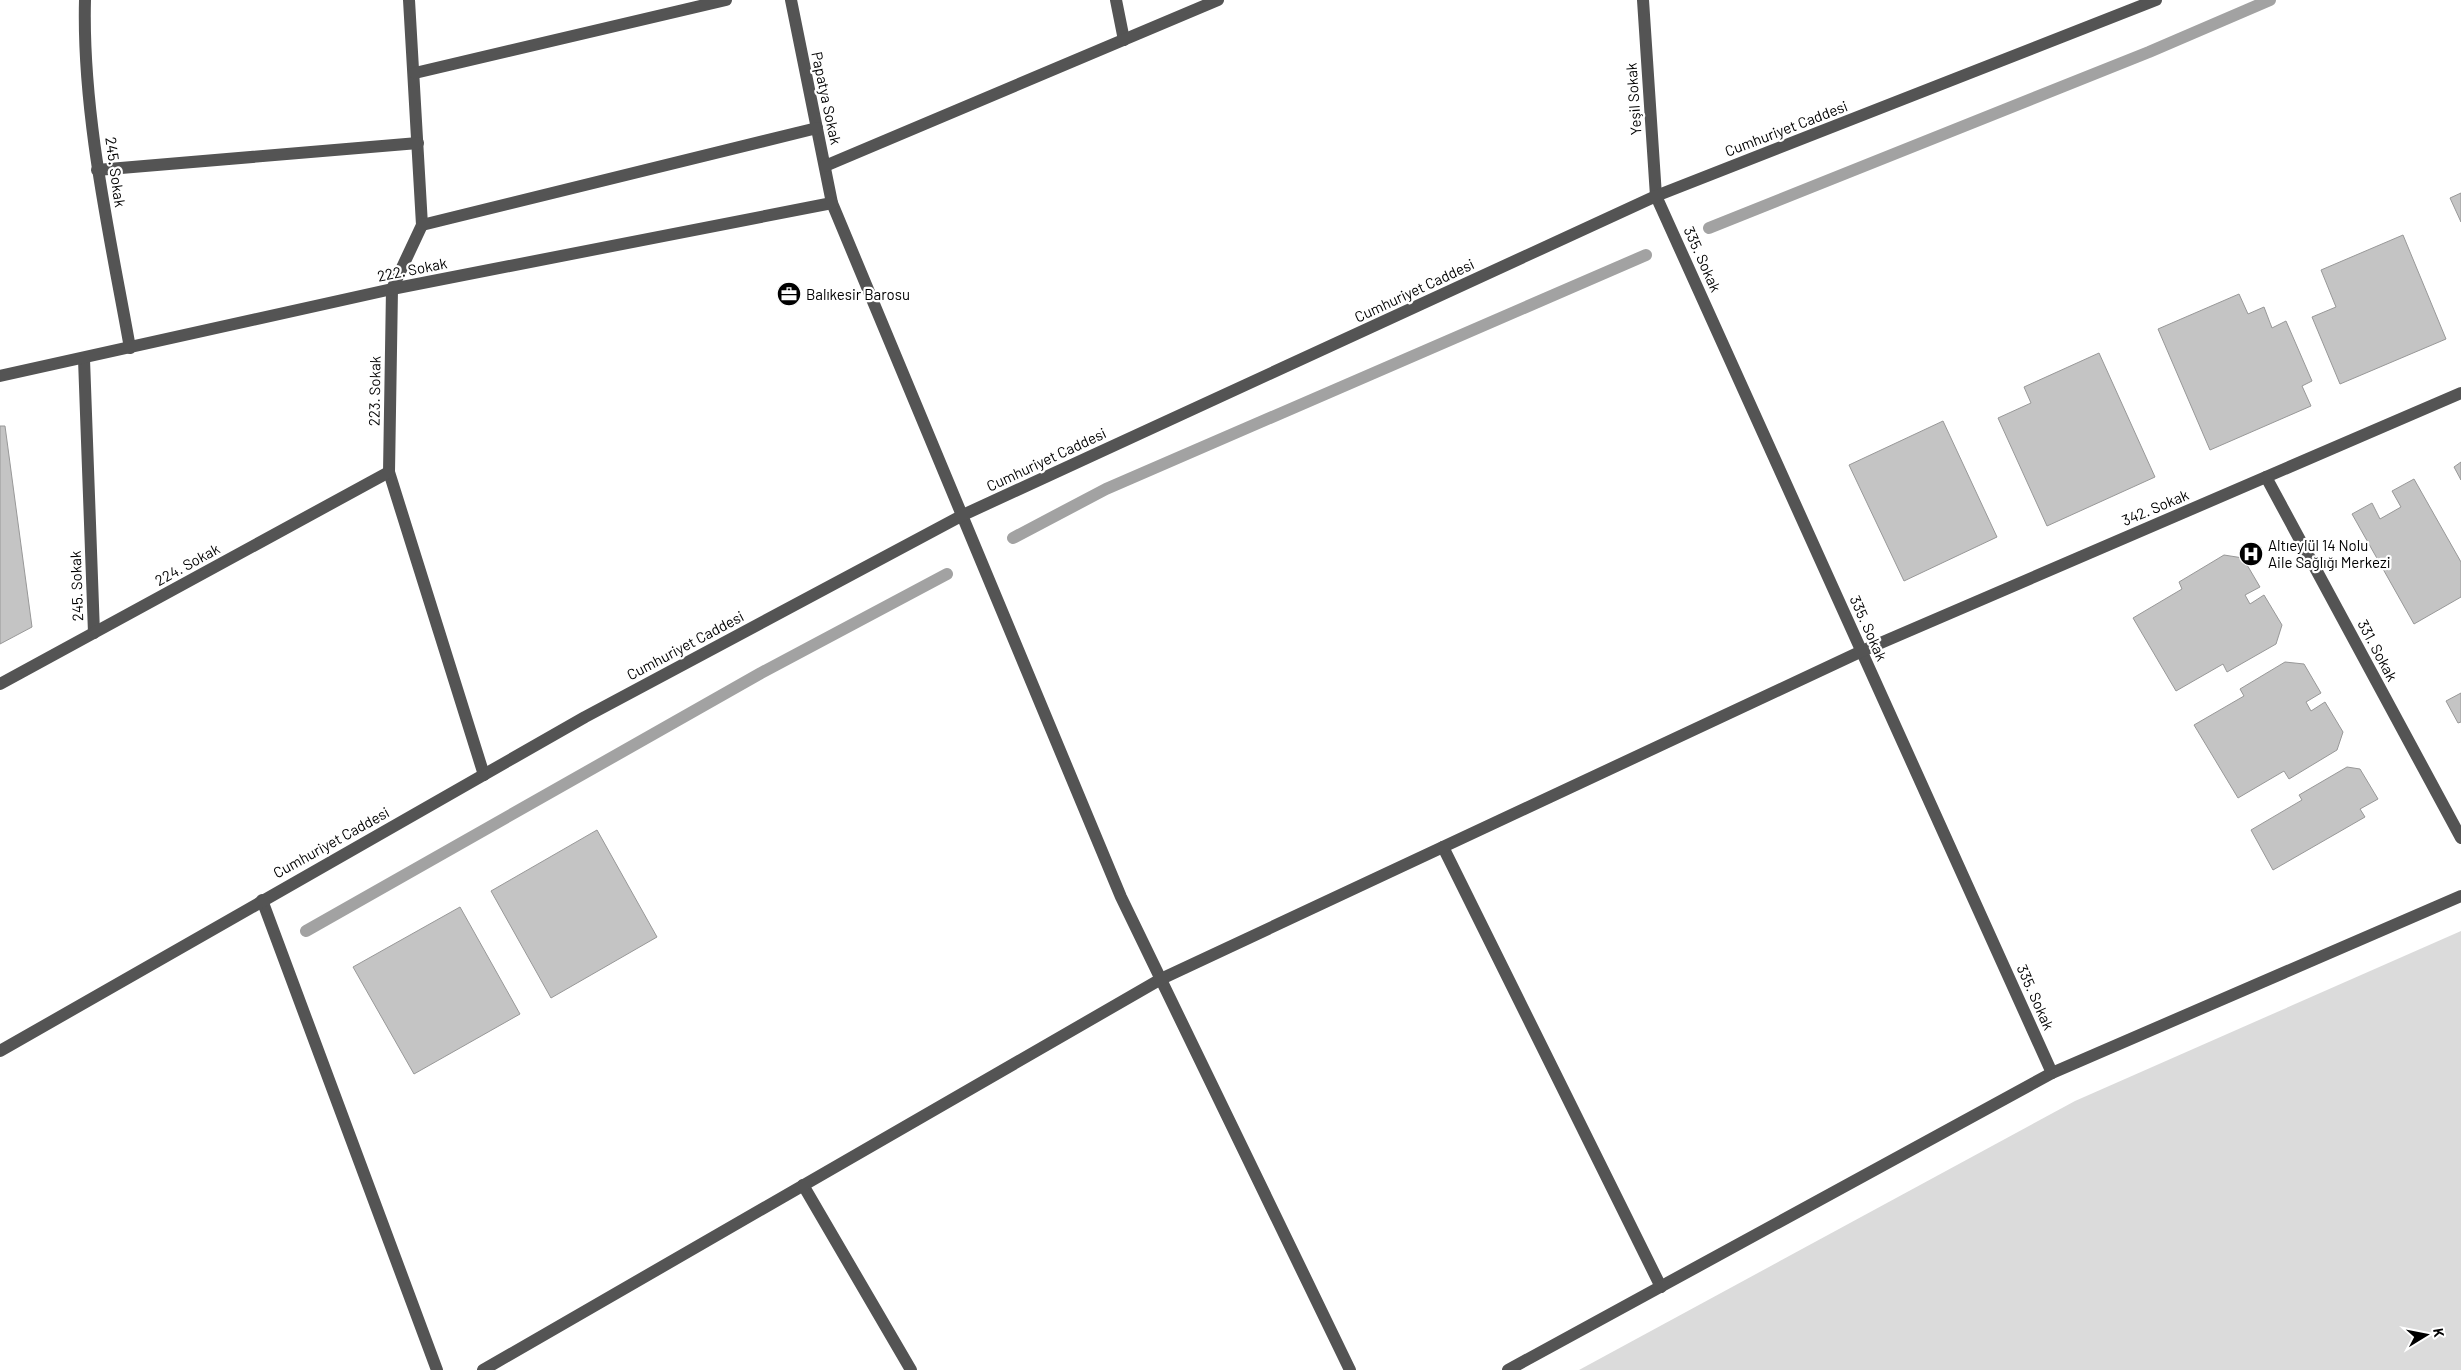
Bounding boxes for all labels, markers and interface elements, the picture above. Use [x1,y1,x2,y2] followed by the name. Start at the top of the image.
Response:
[808,50,846,147] street label: Papatya Sokak
[1621,62,1645,136] street label: Yeşil Sokak
[1722,96,1850,160] street label: Cumhuriyet Caddesi
[102,136,130,209] street label: 245. Sokak
[1681,223,1726,295] street label: 335. Sokak
[376,253,449,285] street label: 222. Sokak
[1351,254,1477,326] street label: Cumhuriyet Caddesi
[776,281,802,307] office icon: Balıkesir Barosu
[806,285,910,303] place label: Balıkesir Barosu
[364,355,384,426] street label: 223. Sokak
[983,423,1109,495] street label: Cumhuriyet Caddesi
[2119,485,2191,529] street label: 342. Sokak
[2268,536,2391,571] place label: Altıeylül 14 Nolu Aile Sağlığı Merkezi
[152,539,223,589] street label: 224. Sokak
[2238,541,2264,567] hospital icon: Altıeylül 14 Nolu Aile Sağlığı Merkezi
[66,550,86,622] street label: 245. Sokak
[1847,592,1892,664] street label: 335. Sokak
[623,607,747,683] street label: Cumhuriyet Caddesi
[2354,616,2402,684] street label: 331. Sokak
[270,803,392,881] street label: Cumhuriyet Caddesi
[2014,961,2059,1033] street label: 335. Sokak
[2401,1310,2451,1360] north arrow
[2430,1327,2448,1339] text: K

